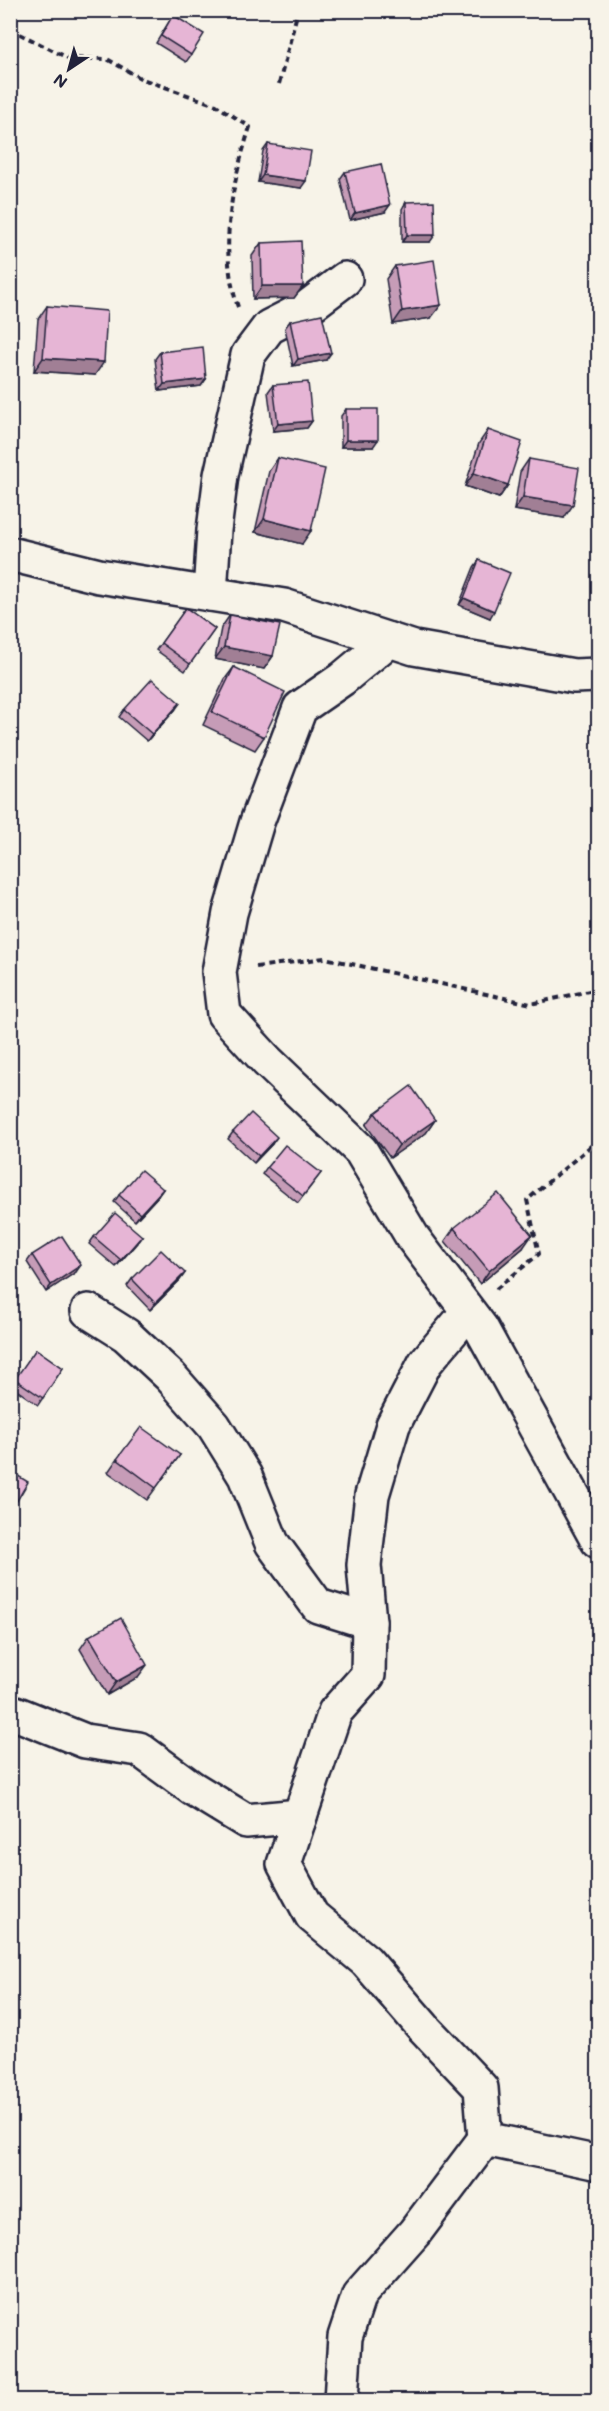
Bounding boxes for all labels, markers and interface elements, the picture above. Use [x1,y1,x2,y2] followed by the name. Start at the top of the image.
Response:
[39,39,99,99] north arrow
[49,69,71,94] text: N

